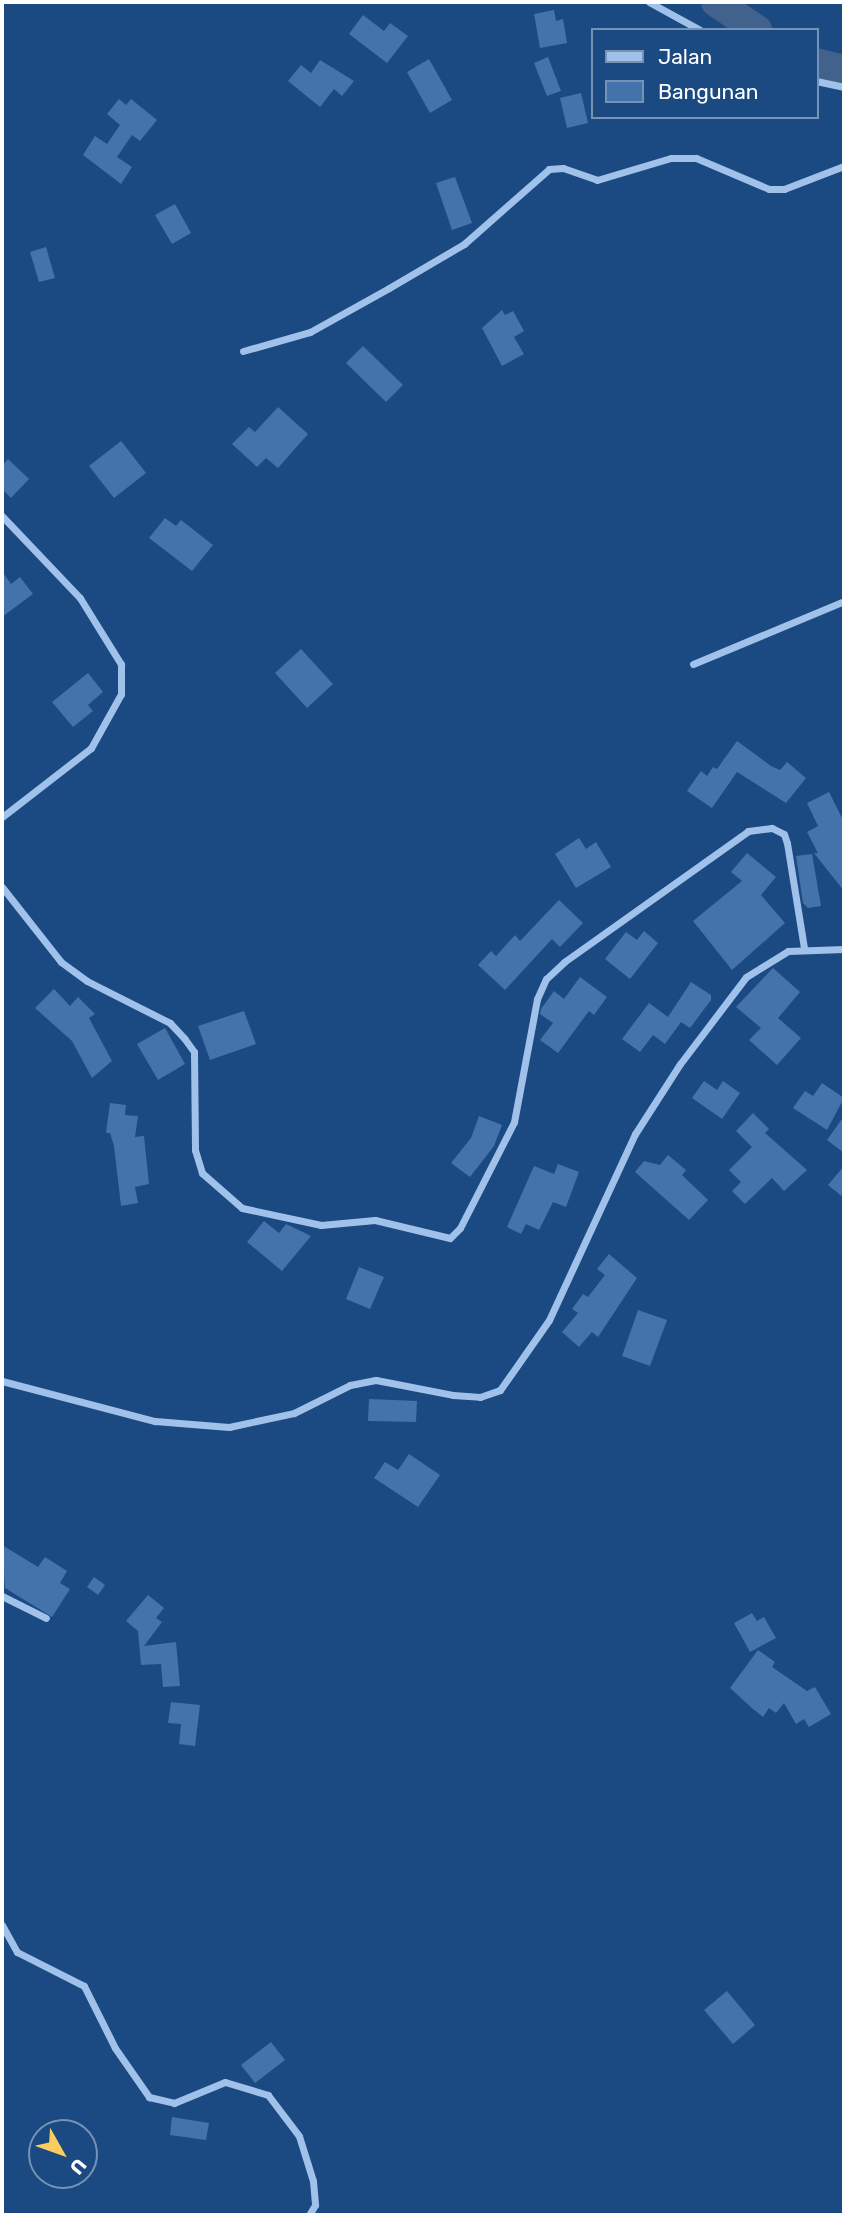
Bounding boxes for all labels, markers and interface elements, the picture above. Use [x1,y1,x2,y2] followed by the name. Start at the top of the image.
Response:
[590,28,818,119] legend
[658,44,712,69] text: Jalan
[658,79,759,104] text: Bangunan
[28,2119,98,2189] north arrow
[65,2154,91,2179] text: U

